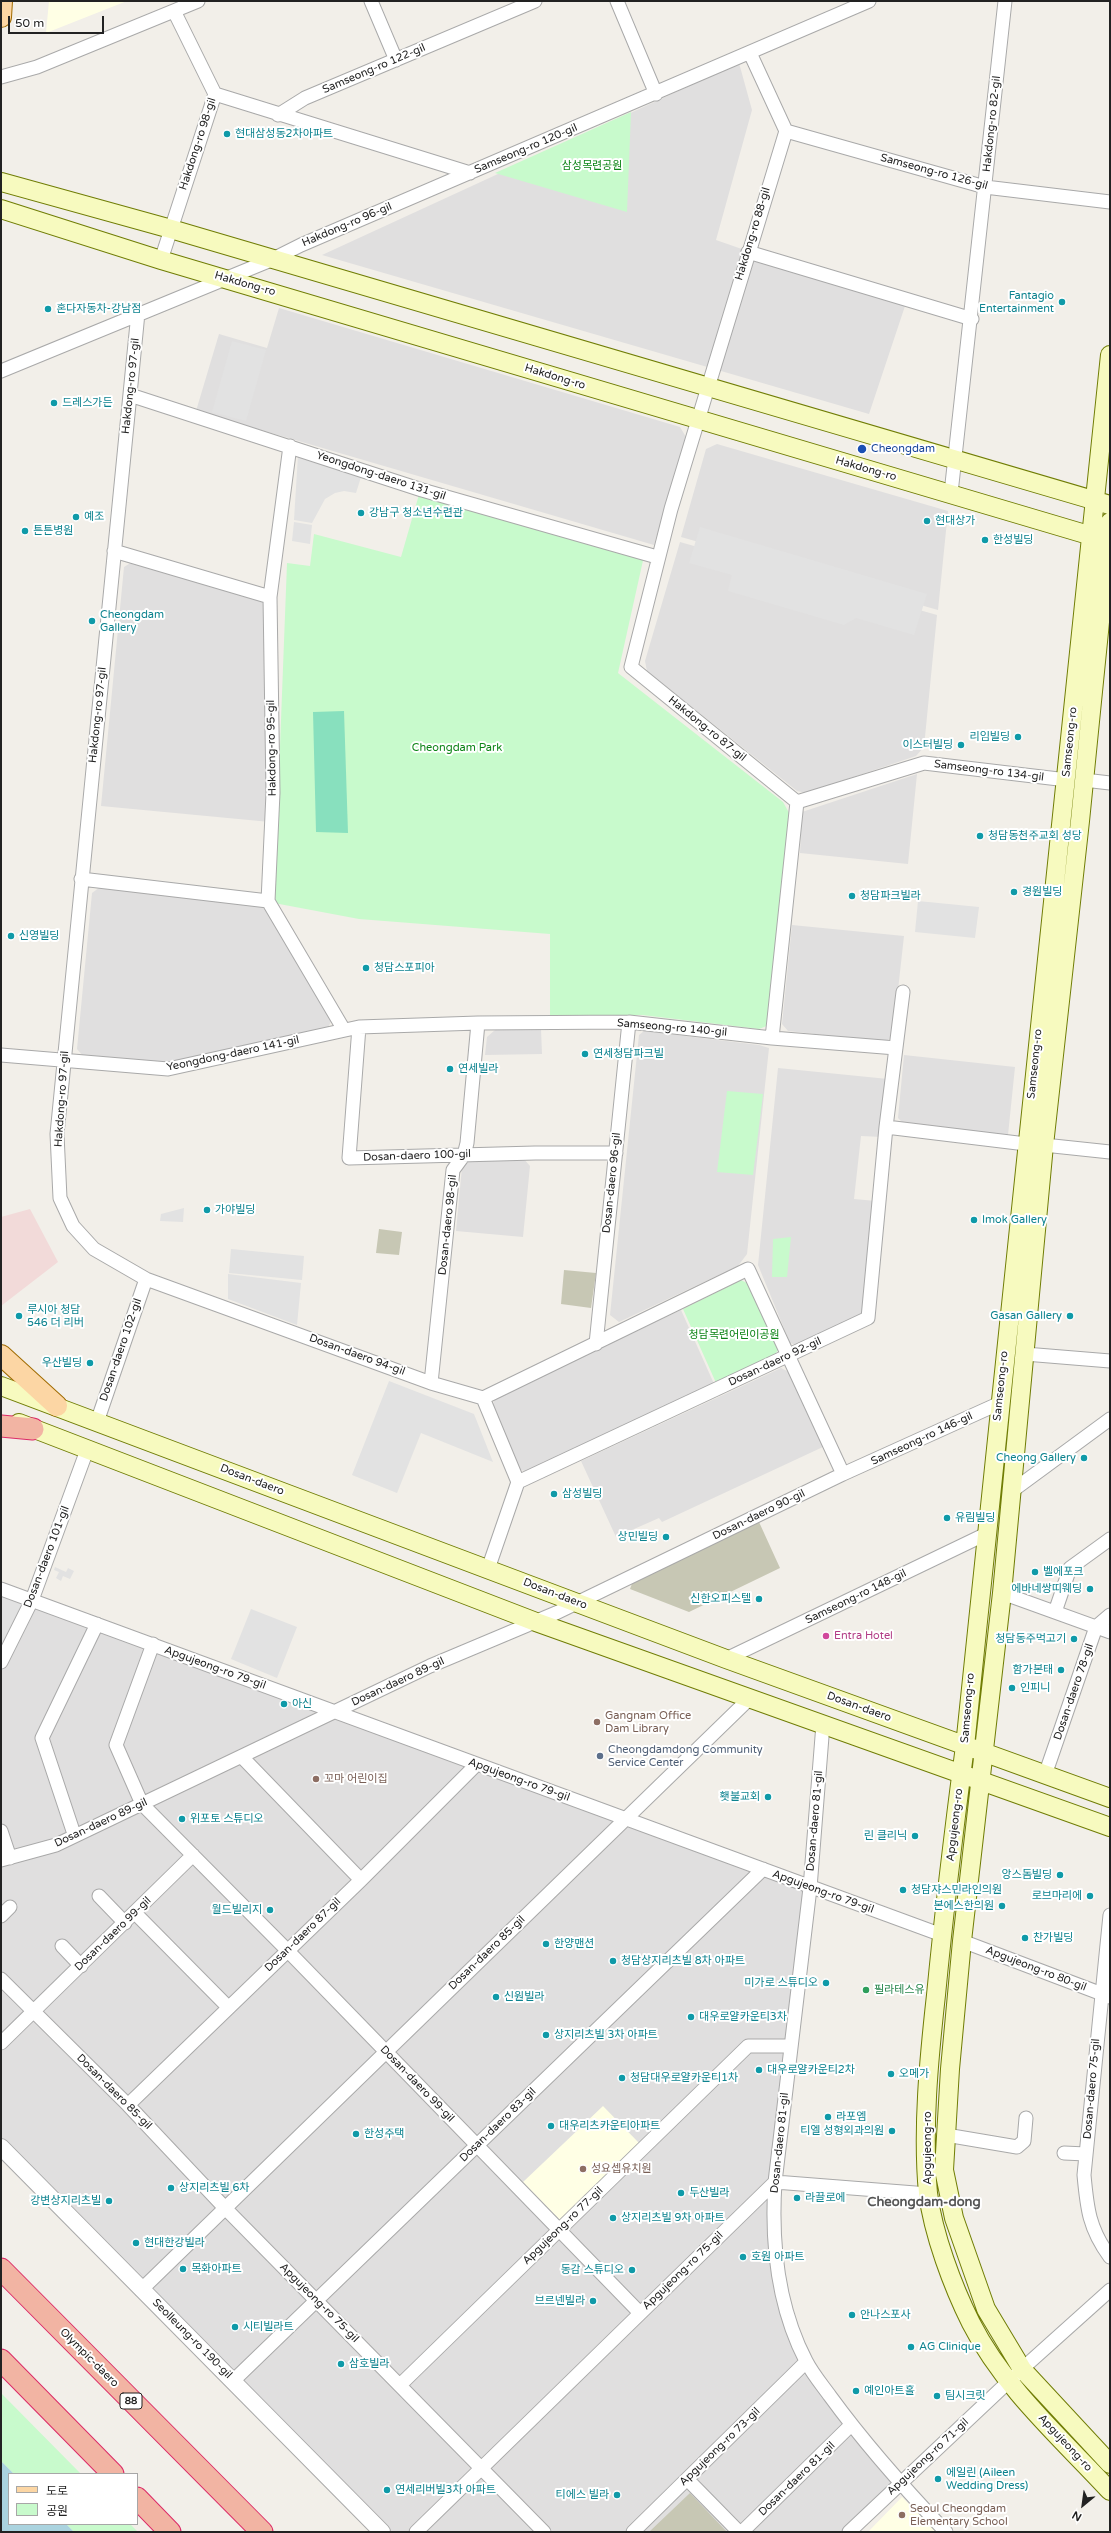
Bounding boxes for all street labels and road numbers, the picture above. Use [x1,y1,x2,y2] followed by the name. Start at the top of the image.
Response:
[321,41,427,97] street label: Samseong-ro 122-gil
[980,75,1004,173] street label: Hakdong-ro 82-gil
[177,96,219,192] street label: Hakdong-ro 98-gil
[473,121,579,177] street label: Samseong-ro 120-gil
[879,151,989,193] street label: Samseong-ro 126-gil
[733,186,773,282] street label: Hakdong-ro 88-gil
[300,200,394,250] street label: Hakdong-ro 96-gil
[213,269,277,299] street label: Hakdong-ro
[119,337,143,435] street label: Hakdong-ro 97-gil
[523,361,587,393] street label: Hakdong-ro
[315,449,447,503] street label: Yeongdong-daero 131-gil
[834,454,898,484] street label: Hakdong-ro
[86,666,110,764] street label: Hakdong-ro 97-gil
[665,694,749,764] street label: Hakdong-ro 87-gil
[265,700,279,796] street label: Hakdong-ro 95-gil
[1060,706,1080,778] street label: Samseong-ro
[933,758,1045,784] street label: Samseong-ro 134-gil
[616,1017,728,1039] street label: Samseong-ro 140-gil
[1025,1028,1045,1100] street label: Samseong-ro
[166,1034,300,1074] street label: Yeongdong-daero 141-gil
[52,1051,72,1147] street label: Hakdong-ro 97-gil
[600,1132,624,1234] street label: Dosan-daero 96-gil
[363,1148,471,1164] street label: Dosan-daero 100-gil
[436,1174,460,1276] street label: Dosan-daero 98-gil
[97,1297,145,1403] street label: Dosan-daero 102-gil
[307,1331,407,1379] street label: Dosan-daero 94-gil
[726,1335,824,1389] street label: Dosan-daero 92-gil
[991,1350,1011,1422] street label: Samseong-ro
[869,1410,975,1468] street label: Samseong-ro 146-gil
[218,1462,286,1498] street label: Dosan-daero
[711,1487,807,1543] street label: Dosan-daero 90-gil
[21,1504,73,1610] street label: Dosan-daero 101-gil
[803,1567,909,1627] street label: Samseong-ro 148-gil
[521,1576,589,1612] street label: Dosan-daero
[1051,1642,1097,1742] street label: Dosan-daero 78-gil
[163,1644,267,1692] street label: Apgujeong-ro 79-gil
[349,1655,447,1709] street label: Dosan-daero 89-gil
[958,1673,978,1743] street label: Samseong-ro
[825,1689,893,1725] street label: Dosan-daero
[467,1756,571,1804] street label: Apgujeong-ro 79-gil
[804,1770,826,1872] street label: Dosan-daero 81-gil
[944,1788,966,1862] street label: Apgujeong-ro
[52,1796,150,1850] street label: Dosan-daero 89-gil
[771,1868,875,1916] street label: Apgujeong-ro 79-gil
[72,1894,154,1974] street label: Dosan-daero 99-gil
[262,1895,344,1975] street label: Dosan-daero 87-gil
[446,1913,528,1993] street label: Dosan-daero 85-gil
[984,1944,1088,1994] street label: Apgujeong-ro 80-gil
[1081,2038,1103,2140] street label: Dosan-daero 75-gil
[377,2043,457,2125] street label: Dosan-daero 99-gil
[74,2052,154,2132] street label: Dosan-daero 85-gil
[457,2085,539,2165] street label: Dosan-daero 83-gil
[768,2092,792,2194] street label: Dosan-daero 81-gil
[921,2111,935,2185] street label: Apgujeong-ro
[520,2184,606,2268] street label: Apgujeong-ro 77-gil
[640,2229,726,2313] street label: Apgujeong-ro 75-gil
[277,2261,361,2345] street label: Apgujeong-ro 75-gil
[149,2296,235,2382] street label: Seolleung-ro 190-gil
[57,2326,121,2390] street label: Olympic-daero
[120,2393,142,2409] road number: 88
[677,2405,763,2489] street label: Apgujeong-ro 73-gil
[1035,2412,1095,2474] street label: Apgujeong-ro
[884,2416,972,2498] street label: Apgujeong-ro 71-gil
[756,2439,838,2519] street label: Dosan-daero 81-gil

